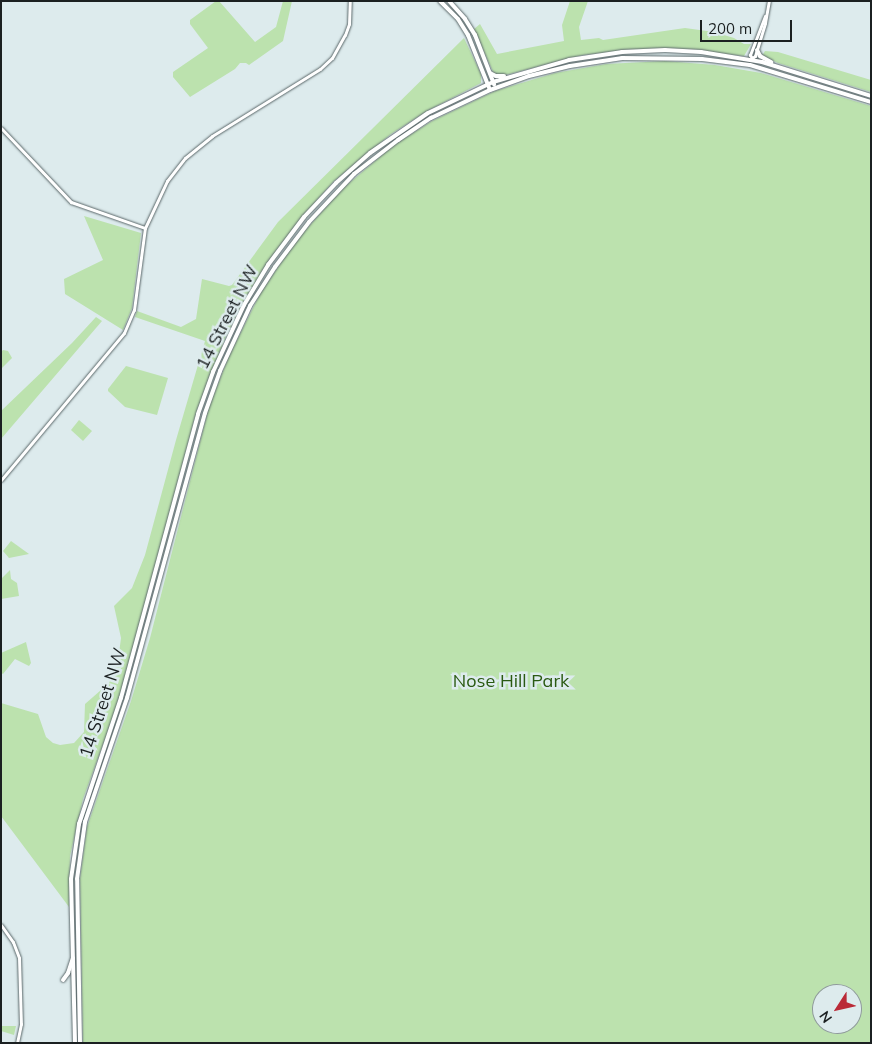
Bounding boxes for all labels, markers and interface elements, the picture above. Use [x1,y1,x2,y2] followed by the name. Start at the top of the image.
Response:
[702,10,794,42] scale bar
[708,19,752,38] text: 200 m
[191,261,263,373] street label: 14 Street NW
[75,645,131,761] street label: 14 Street NW
[453,670,569,692] park label: Nose Hill Park
[812,984,862,1034] north arrow
[815,1008,836,1027] text: N

